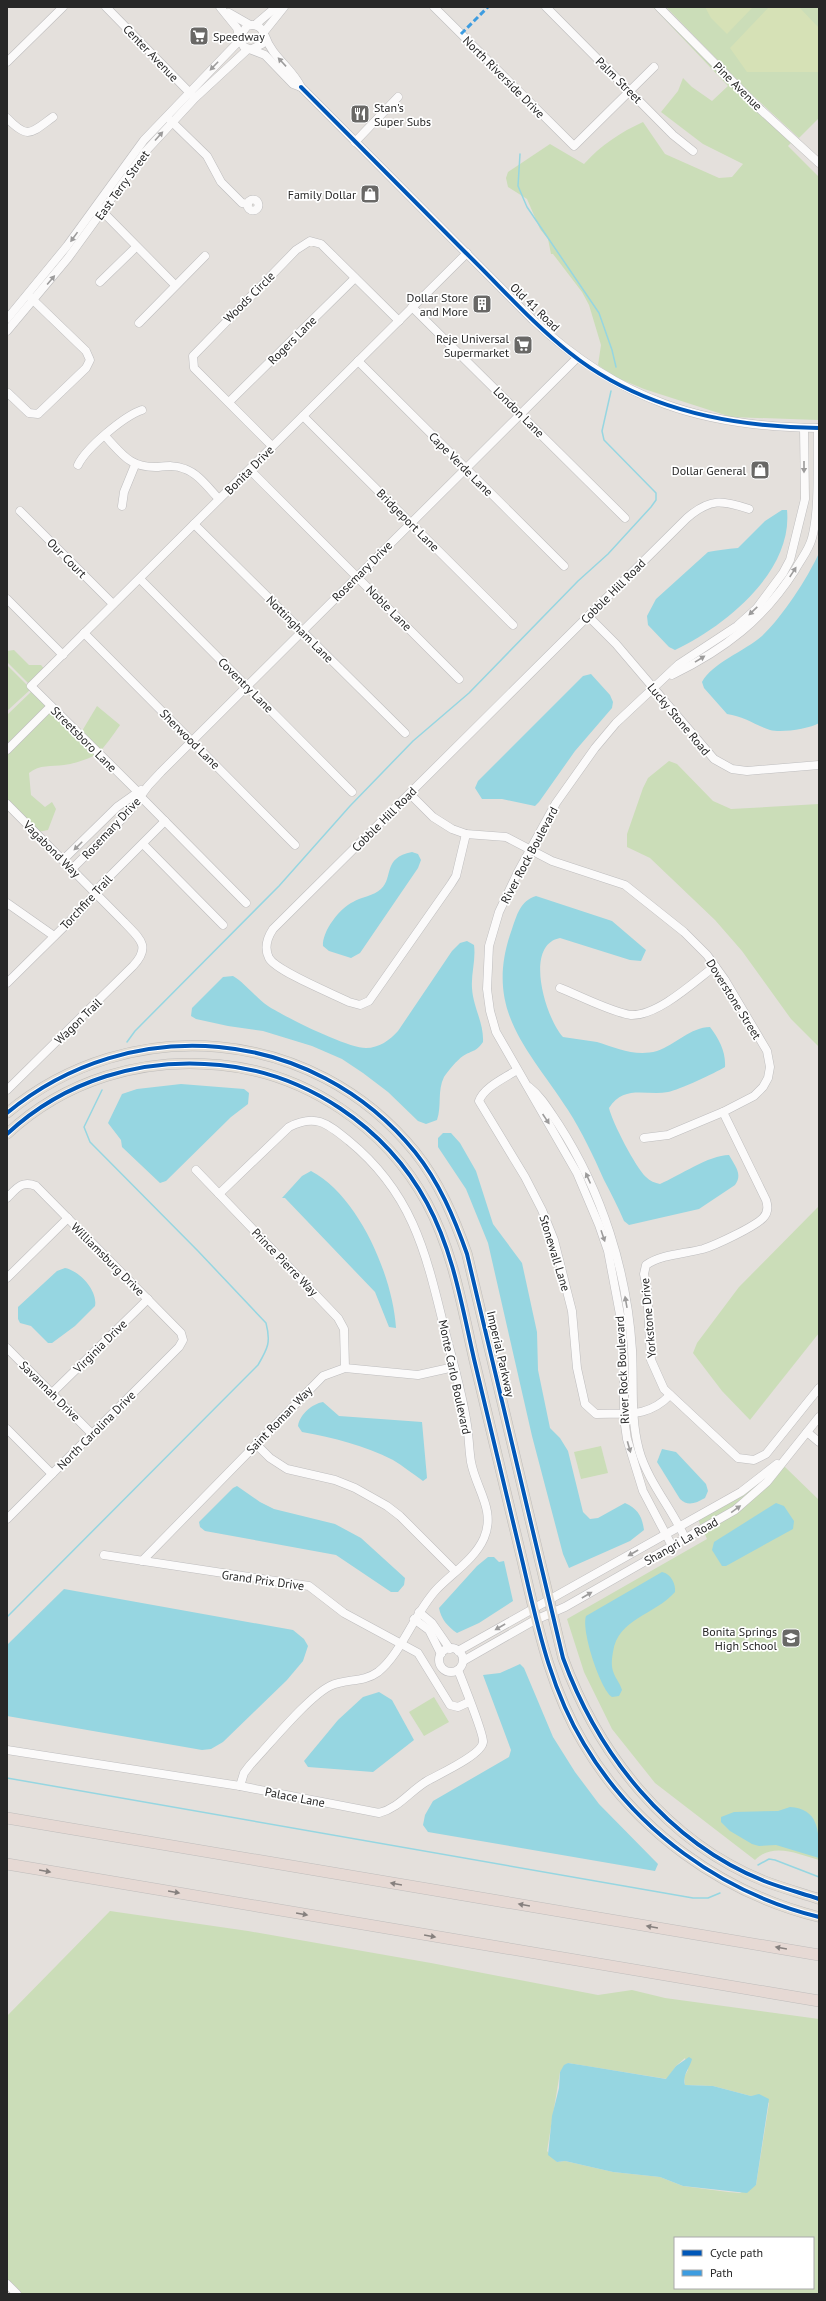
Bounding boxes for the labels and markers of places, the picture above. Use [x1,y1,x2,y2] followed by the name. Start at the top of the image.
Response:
[188,25,210,47] supermarket icon: Speedway
[213,29,265,44] place label: Speedway
[374,100,431,129] place label: Stan's Super Subs
[349,103,371,125] restaurant icon: Stan's Super Subs
[359,183,381,205] shop icon: Family Dollar
[288,187,356,202] place label: Family Dollar
[407,290,468,319] place label: Dollar Store and More
[471,293,493,315] building icon: Dollar Store and More
[436,331,509,360] place label: Reje Universal Supermarket
[512,334,534,356] supermarket icon: Reje Universal Supermarket
[749,459,771,481] shop icon: Dollar General
[672,463,746,478] place label: Dollar General
[702,1624,777,1653] place label: Bonita Springs High School
[780,1627,802,1649] school or university icon: Bonita Springs High School

